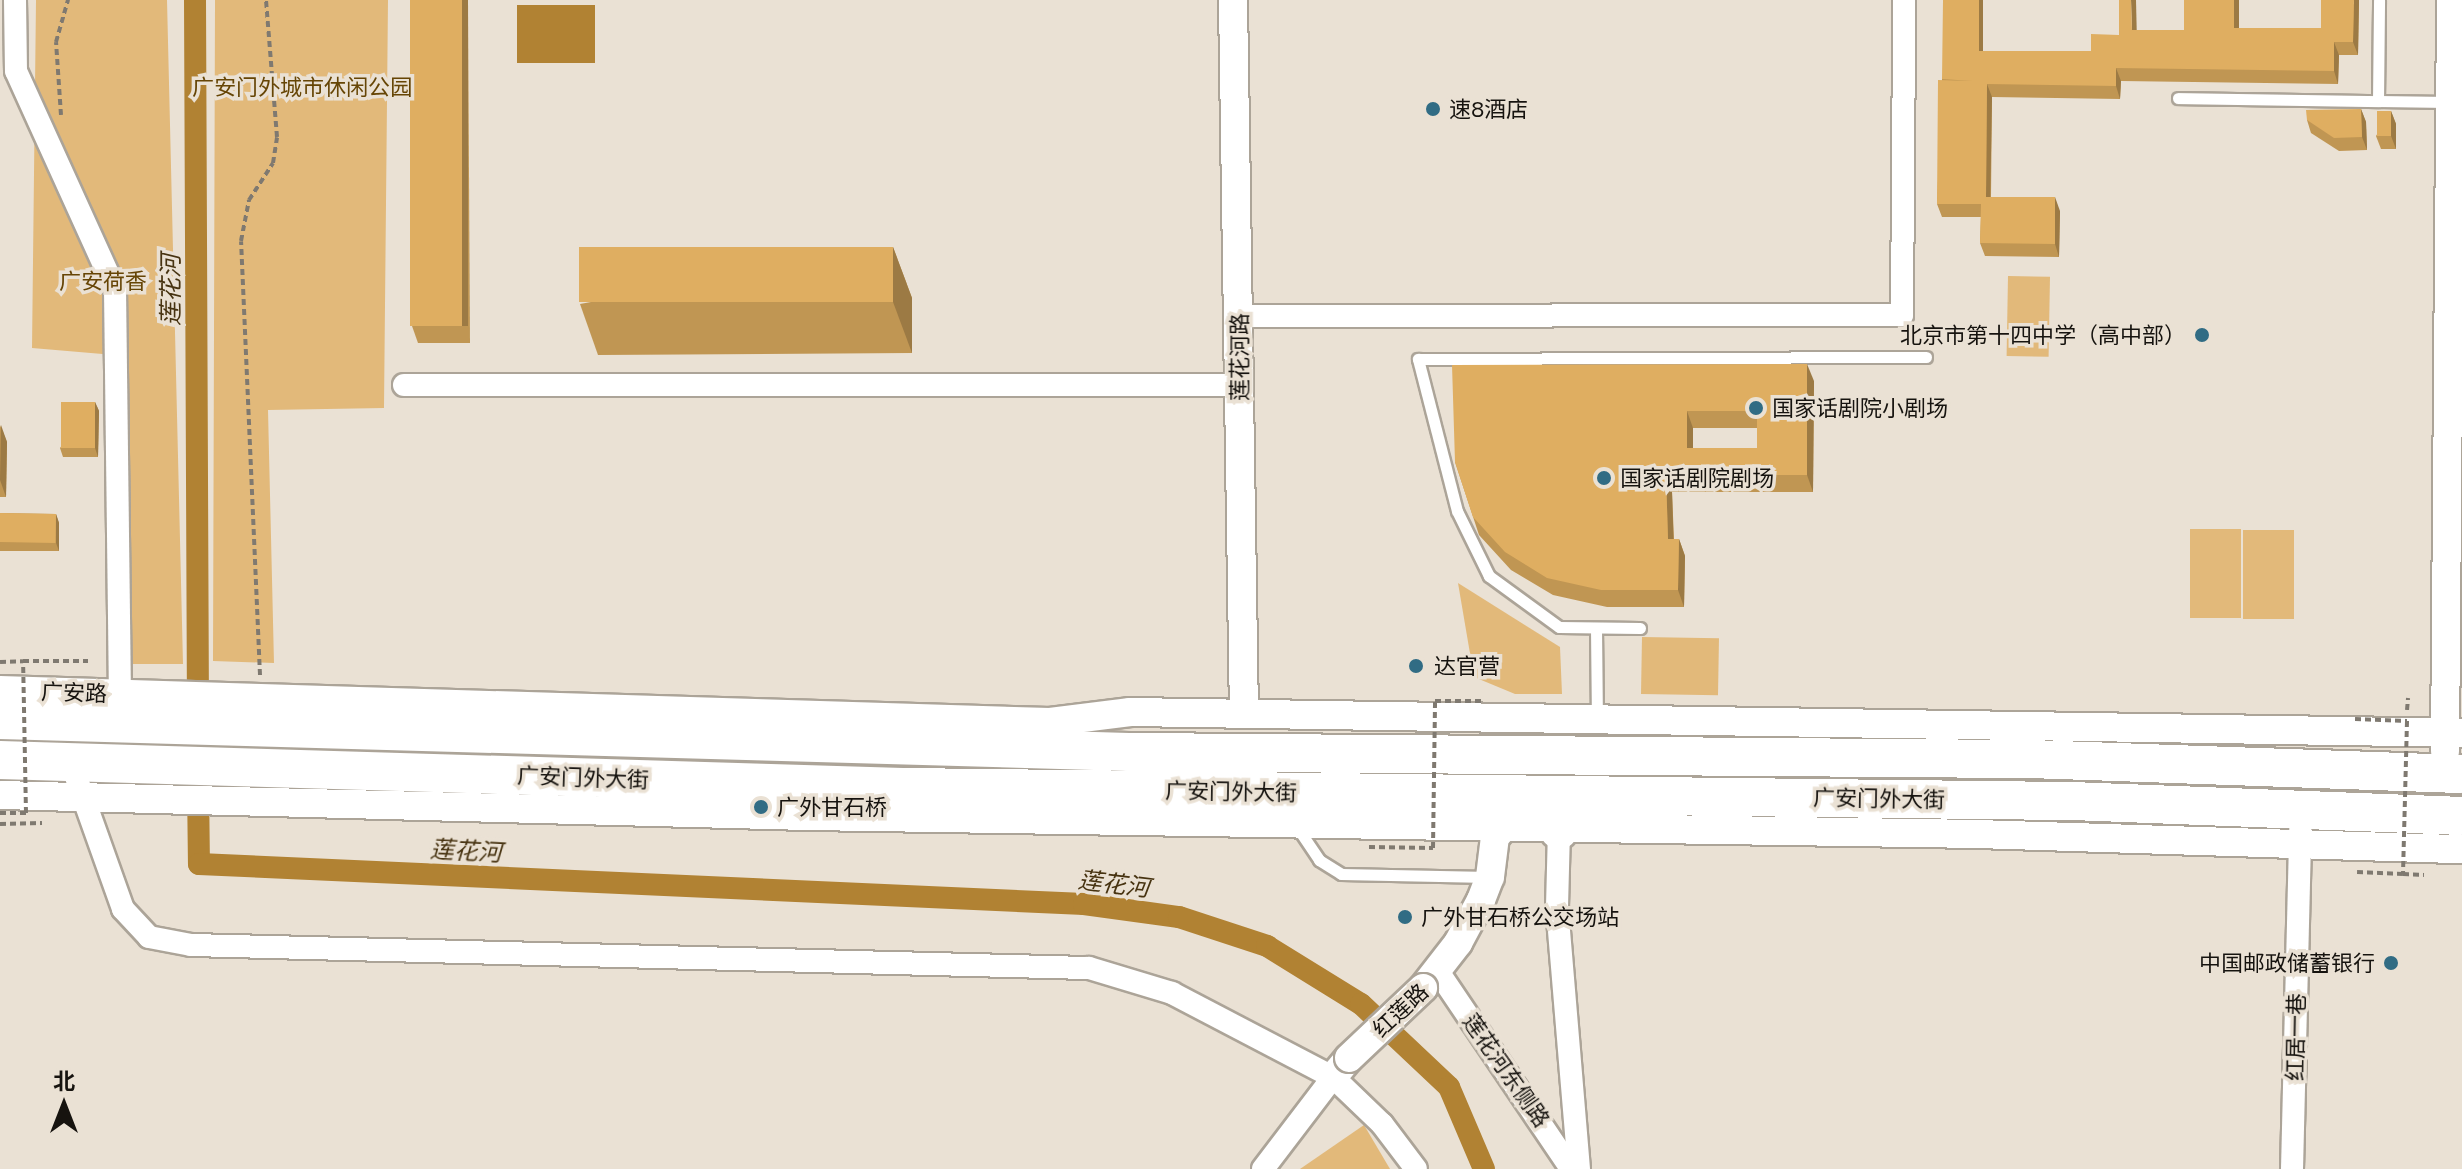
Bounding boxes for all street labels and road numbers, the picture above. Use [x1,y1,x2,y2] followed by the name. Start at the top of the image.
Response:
[1226,313,1252,401] street label: 莲花河路
[41,678,107,706] street label: 广安路
[517,762,649,792] street label: 广安门外大街
[1165,777,1297,805] street label: 广安门外大街
[1813,784,1945,812] street label: 广安门外大街
[1367,978,1433,1042] street label: 红莲路
[2281,993,2309,1081] street label: 红居一巷
[1458,1008,1556,1132] street label: 莲花河东侧路

